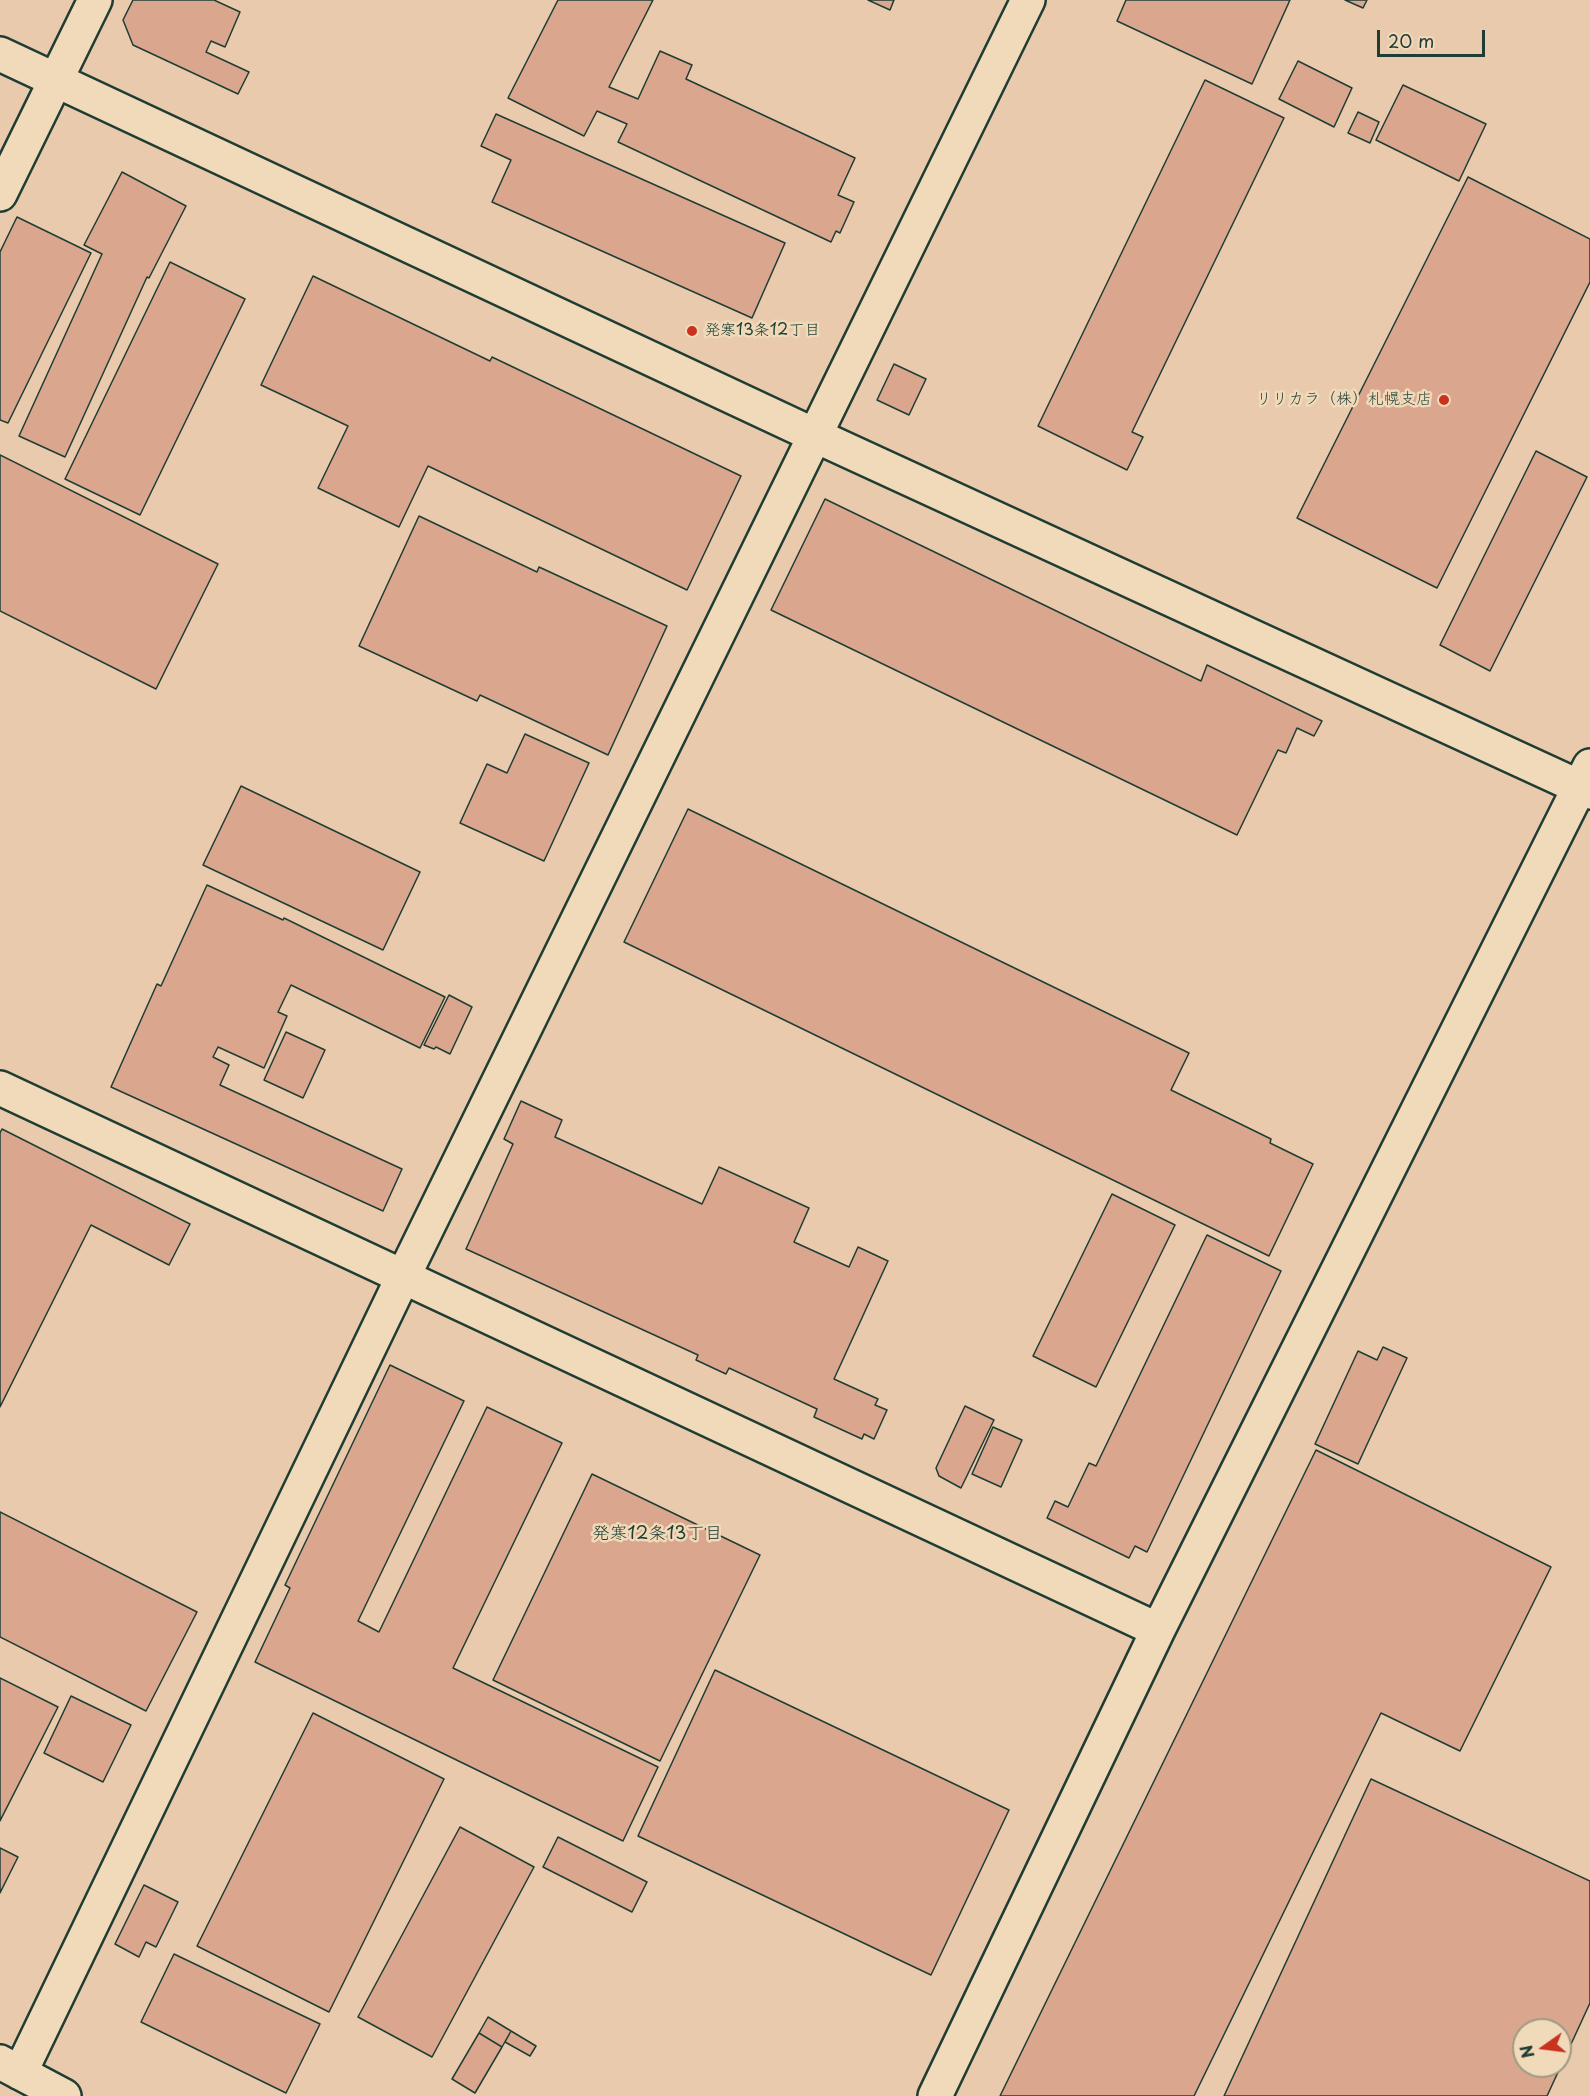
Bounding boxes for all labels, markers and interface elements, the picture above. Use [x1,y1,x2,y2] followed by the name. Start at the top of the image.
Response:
[1380,18,1488,56] scale bar
[1388,27,1434,54] text: 20 m
[704,321,820,341] place label: 発寒13条12丁目
[685,324,699,338] marker: 発寒13条12丁目
[1256,390,1432,410] place label: リリカラ（株）札幌支店
[1437,393,1451,407] marker: リリカラ（株）札幌支店
[592,1523,722,1545] district label: 発寒12条13丁目
[1512,2018,1572,2078] north arrow
[1513,2043,1540,2061] text: N

